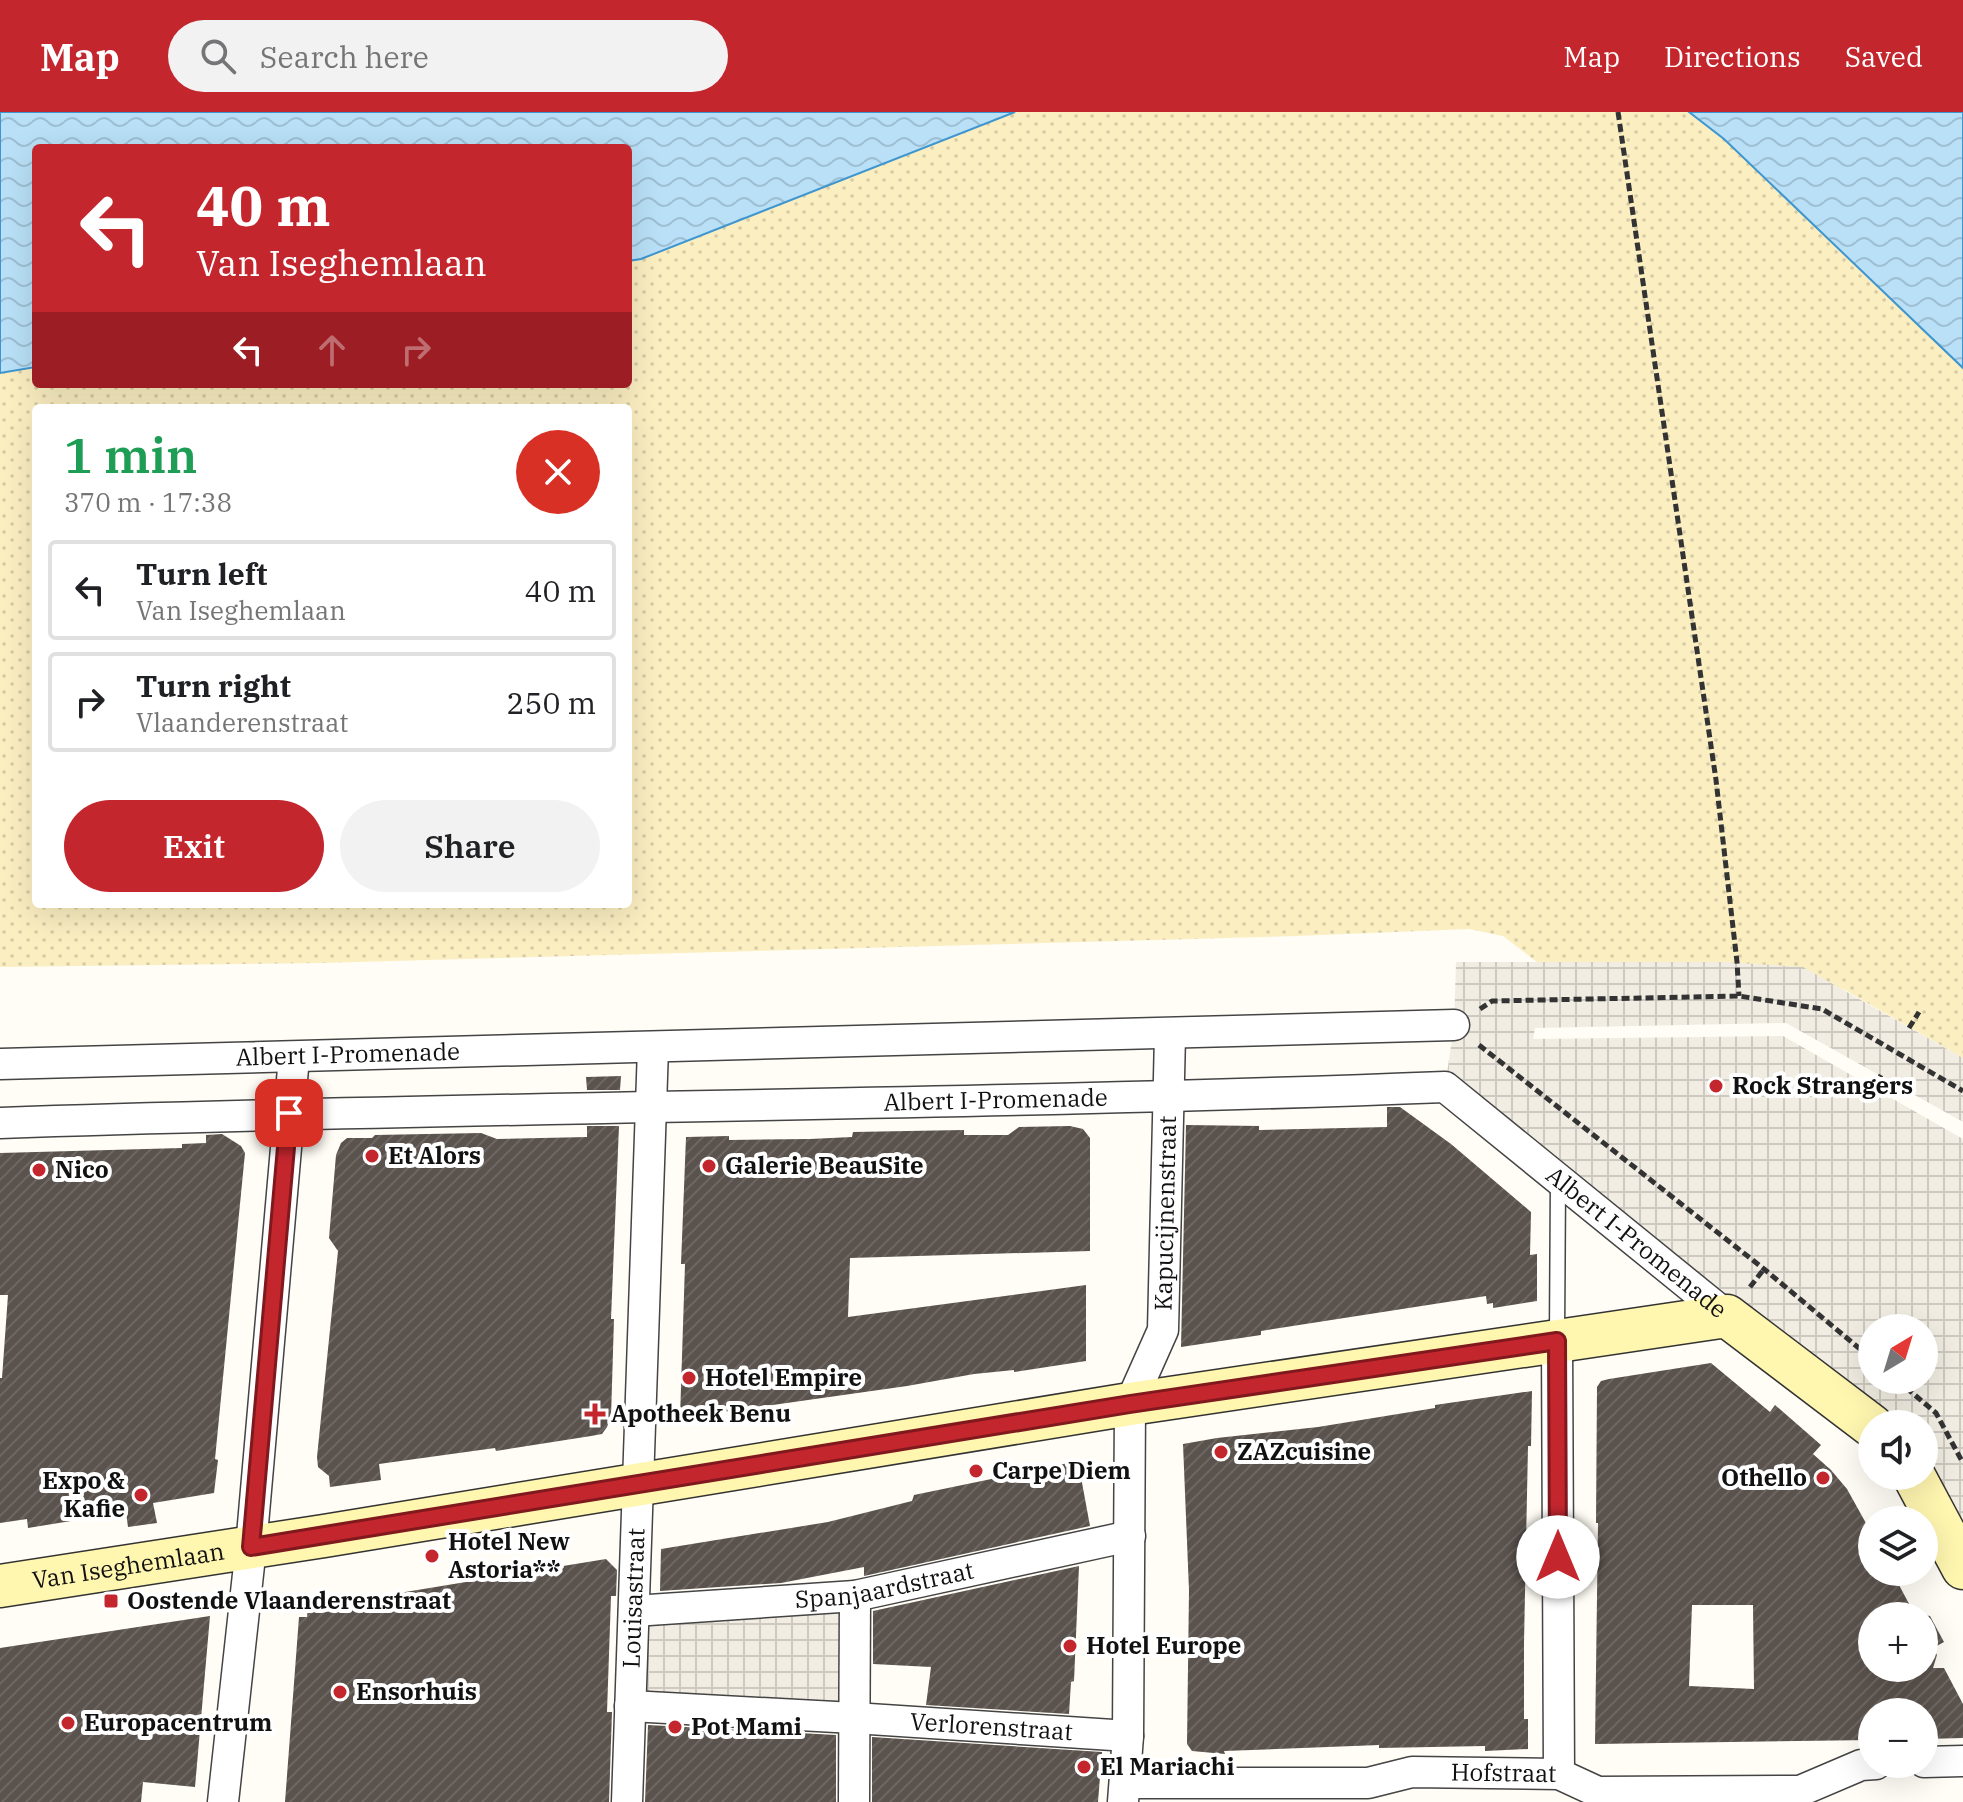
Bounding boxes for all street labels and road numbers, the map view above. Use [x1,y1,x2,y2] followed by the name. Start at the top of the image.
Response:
[235,1035,460,1073] street label: Albert I-Promenade
[883,1081,1108,1118] street label: Albert I-Promenade
[1146,1115,1183,1311] street label: Kapucijnenstraat
[1540,1159,1734,1325] street label: Albert I-Promenade
[615,1527,651,1669] street label: Louisastraat
[30,1535,227,1596] street label: Van Iseghemlaan
[794,1554,977,1615] street label: Spanjaardstraat
[909,1705,1074,1747] street label: Verlorenstraat
[1451,1756,1557,1789] street label: Hofstraat

